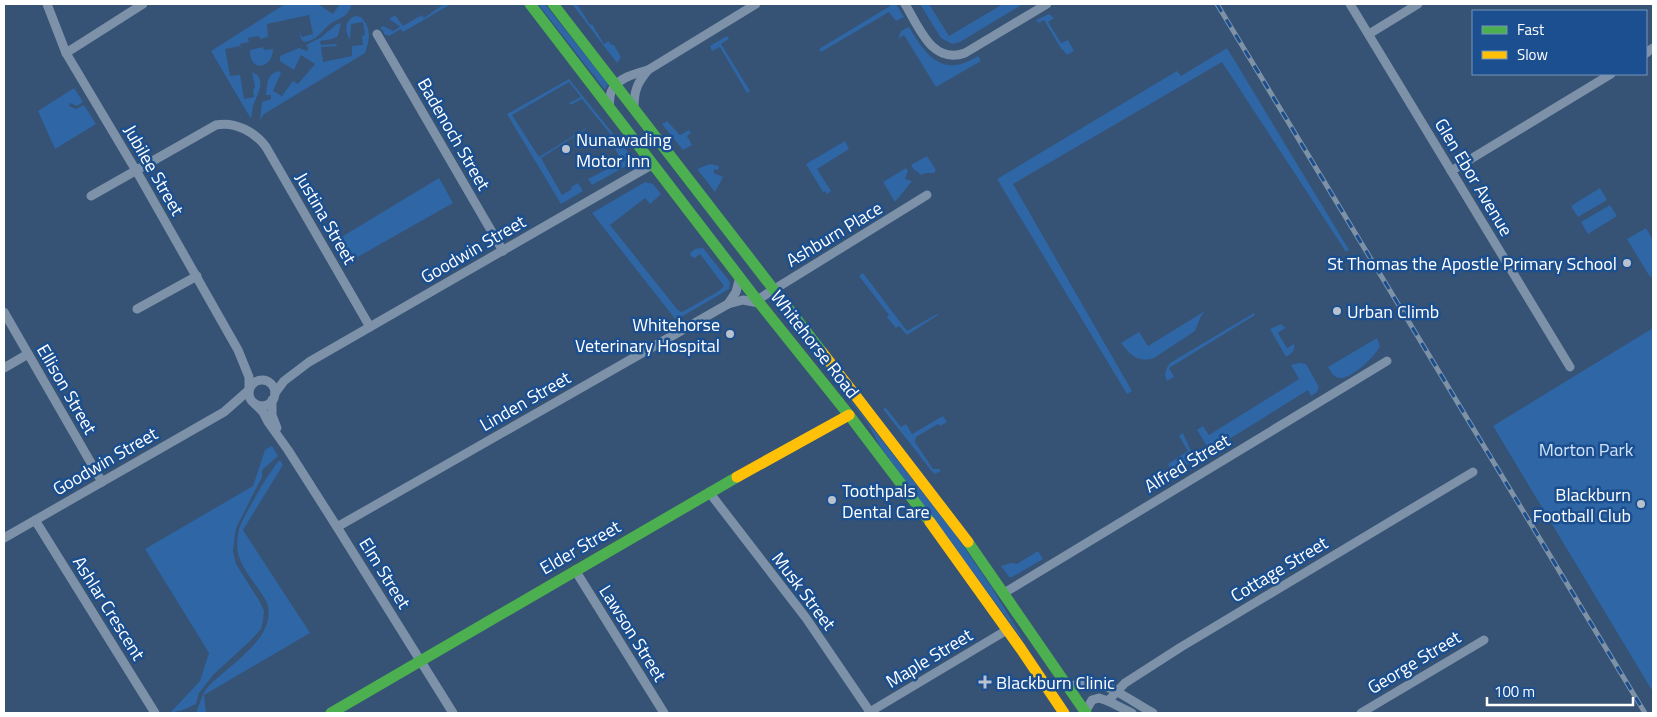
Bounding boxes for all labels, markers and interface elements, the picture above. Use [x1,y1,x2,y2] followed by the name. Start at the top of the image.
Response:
[1472,10,1647,75] legend
[1517,18,1545,41] text: Fast
[1517,43,1548,66] text: Slow
[411,73,497,196] street label: Badenoch Street
[1428,113,1520,241] street label: Glen Ebor Avenue
[117,120,191,221] street label: Jubilee Street
[576,126,671,174] place label: Nunawading Motor Inn
[560,143,572,155] marker: Nunawading Motor Inn
[289,167,364,270] street label: Justina Street
[781,195,887,273] street label: Ashburn Place
[415,208,531,290] street label: Goodwin Street
[1327,250,1617,277] place label: St Thomas the Apostle Primary School
[1621,257,1633,269] marker: St Thomas the Apostle Primary School
[764,284,866,404] street label: Whitehorse Road
[1347,298,1439,325] place label: Urban Climb
[1331,305,1343,317] marker: Urban Climb
[575,311,720,359] place label: Whitehorse Veterinary Hospital
[724,328,736,340] marker: Whitehorse Veterinary Hospital
[30,339,104,440] street label: Ellison Street
[475,364,576,438] street label: Linden Street
[47,420,163,502] street label: Goodwin Street
[1139,426,1236,499] street label: Alfred Street
[1539,436,1634,463] park label: Morton Park
[842,477,930,525] place label: Toothpals Dental Care
[1533,481,1631,529] place label: Blackburn Football Club
[826,494,838,506] marker: Toothpals Dental Care
[1635,498,1647,510] marker: Blackburn Football Club
[535,513,626,581] street label: Elder Street
[1225,529,1333,609] street label: Cottage Street
[352,532,418,614] street label: Elm Street
[766,546,843,636] street label: Musk Street
[66,551,152,666] street label: Ashlar Crescent
[593,580,674,687] street label: Lawson Street
[880,621,978,695] street label: Maple Street
[1362,623,1466,700] street label: George Street
[996,669,1115,696] place label: Blackburn Clinic
[1487,674,1633,706] scale bar
[978,675,992,689] marker: Blackburn Clinic
[1494,680,1535,703] text: 100 m

